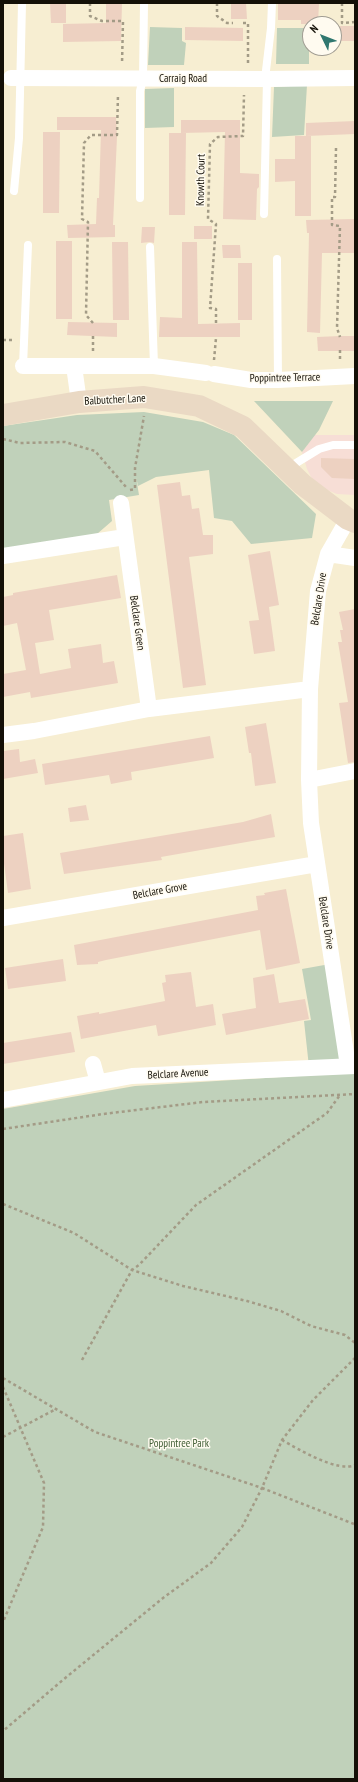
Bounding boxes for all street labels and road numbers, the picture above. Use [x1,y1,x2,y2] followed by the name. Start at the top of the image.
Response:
[159,72,207,86] street label: Carraig Road
[194,154,208,206] street label: Knowth Court
[250,371,320,385] street label: Poppintree Terrace
[84,392,146,408] street label: Balbutcher Lane
[308,572,330,626] street label: Belclare Drive
[127,595,147,651] street label: Belclare Green
[132,880,188,902] street label: Belclare Grove
[315,896,337,950] street label: Belclare Drive
[147,1066,209,1082] street label: Belclare Avenue

